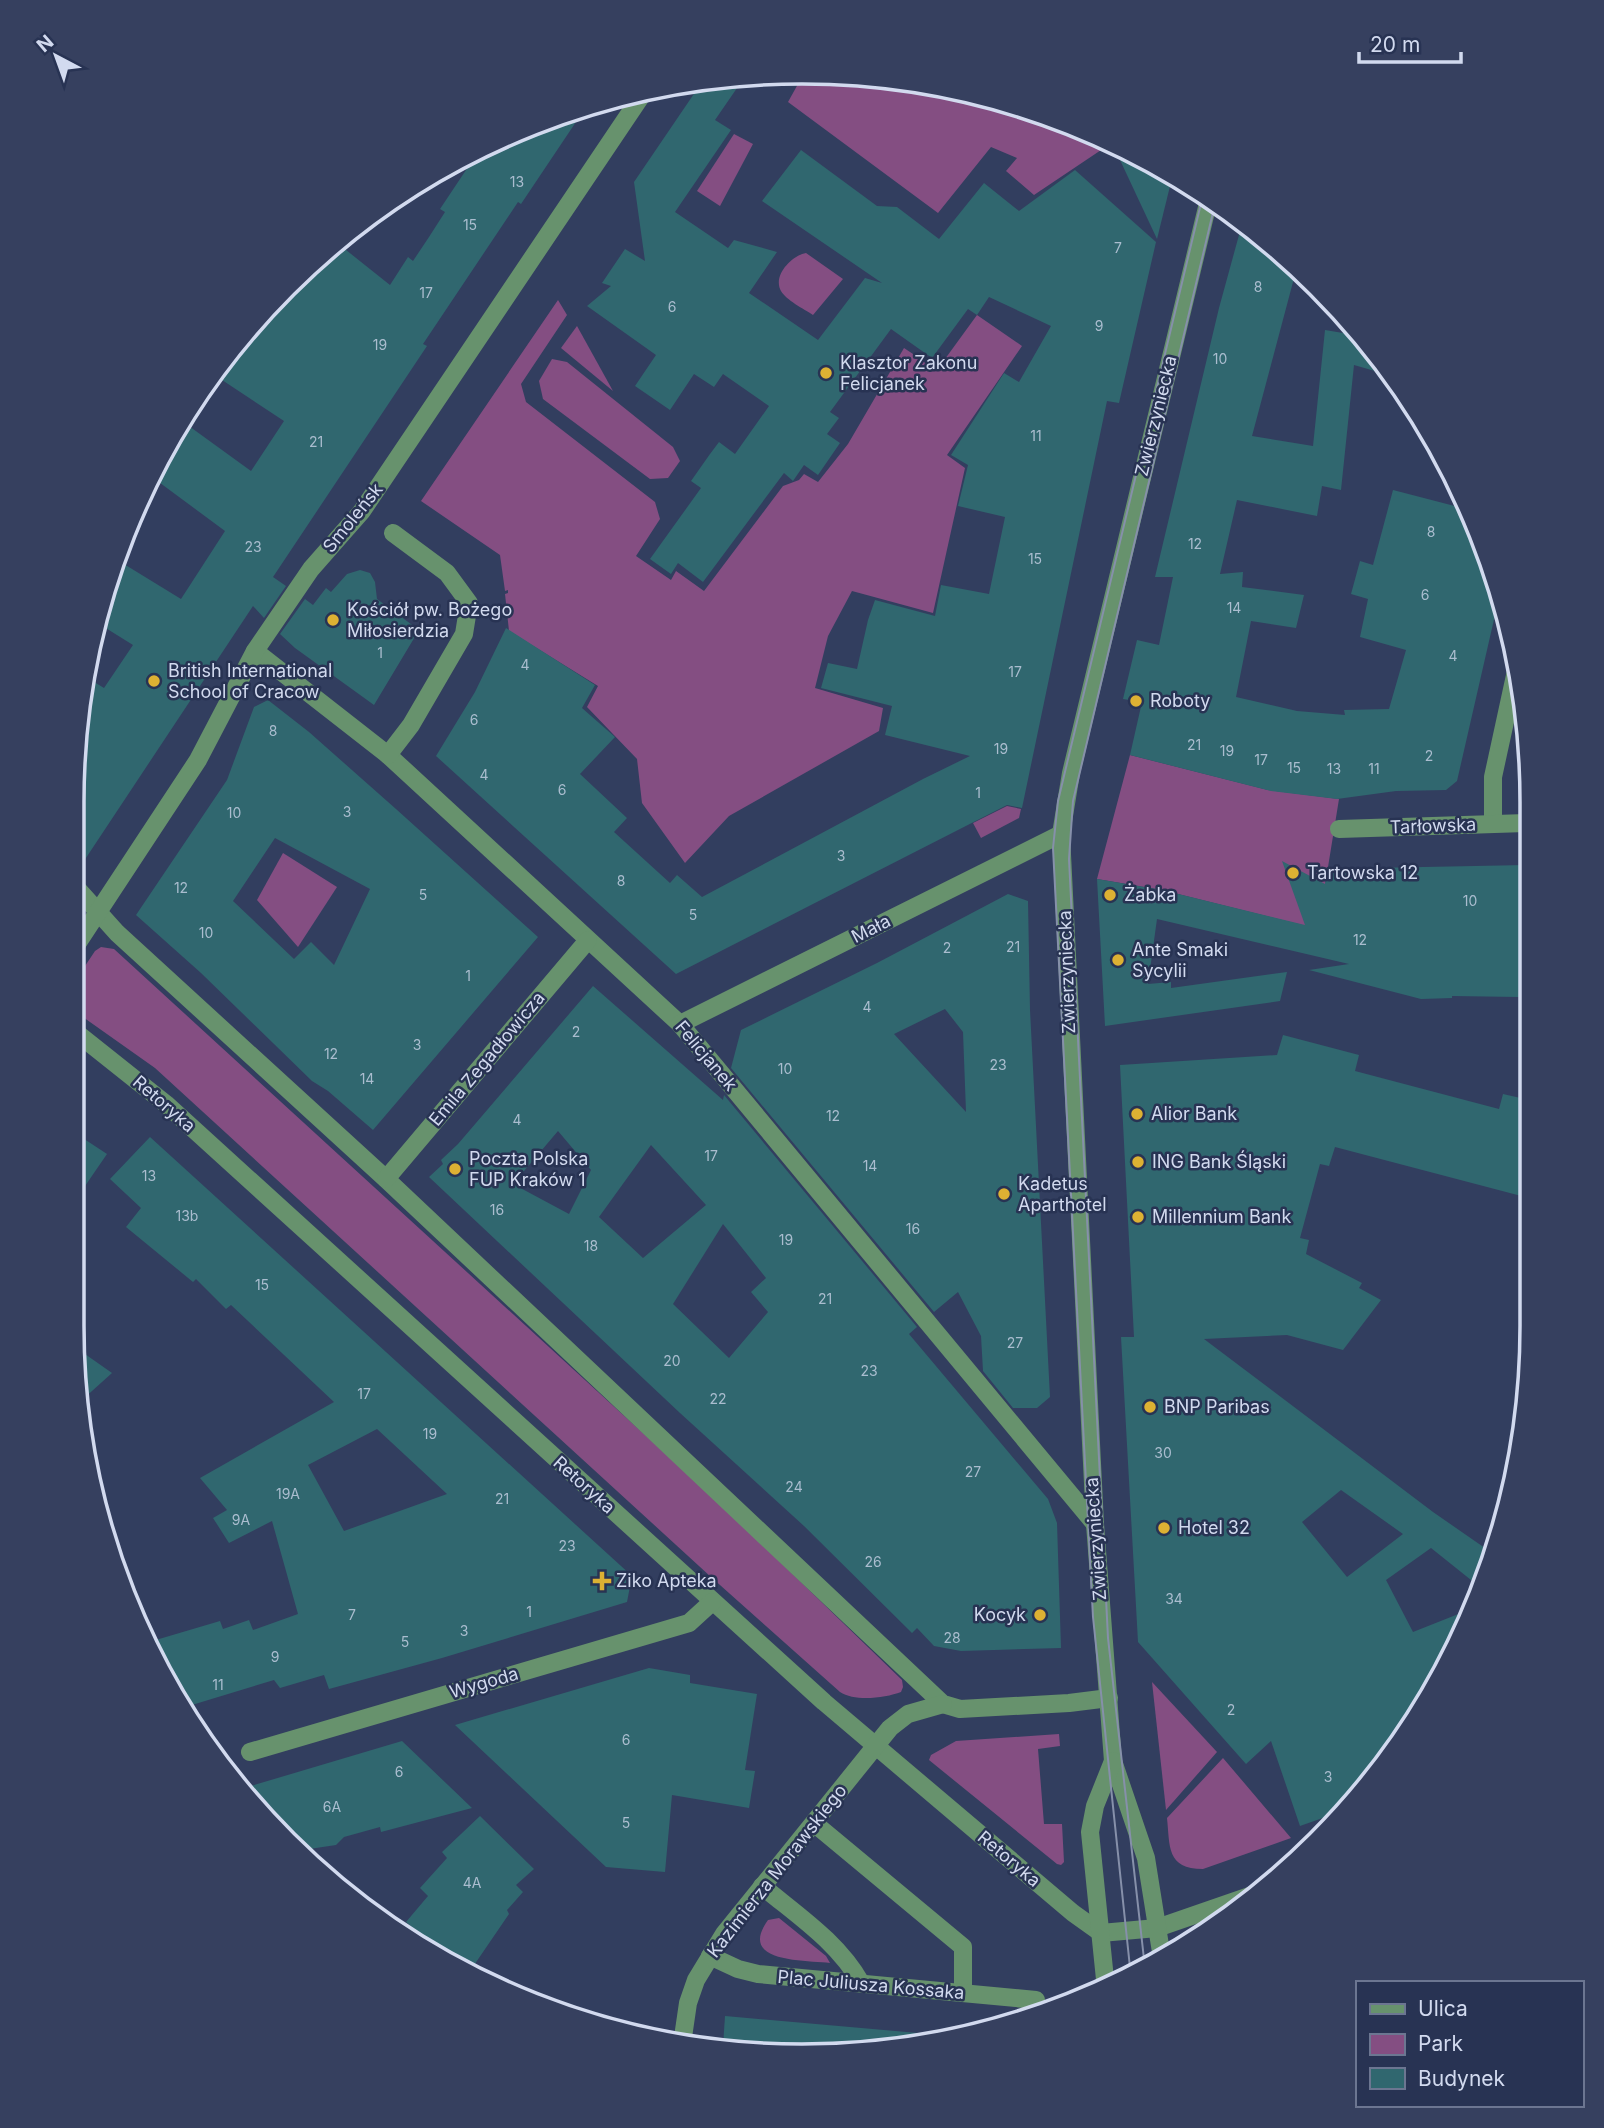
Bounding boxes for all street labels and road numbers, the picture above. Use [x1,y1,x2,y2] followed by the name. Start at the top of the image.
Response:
[1130,353,1181,478] street label: Zwierzyniecka
[318,479,387,557] street label: Smoleńsk
[1389,813,1477,838] street label: Tarłowska
[848,910,894,947] street label: Mała
[1054,910,1079,1034] street label: Zwierzyniecka
[424,987,549,1130] street label: Emila Zegadłowicza
[671,1016,742,1095] street label: Felicjanek
[129,1071,200,1136] street label: Retoryka
[549,1452,619,1518] street label: Retoryka
[1081,1477,1110,1601] street label: Zwierzyniecka
[447,1663,521,1702] street label: Wygoda
[703,1780,851,1961] street label: Kazimierza Morawskiego
[974,1826,1045,1891] street label: Retoryka
[777,1966,965,2003] street label: Plac Juliusza Kossaka

